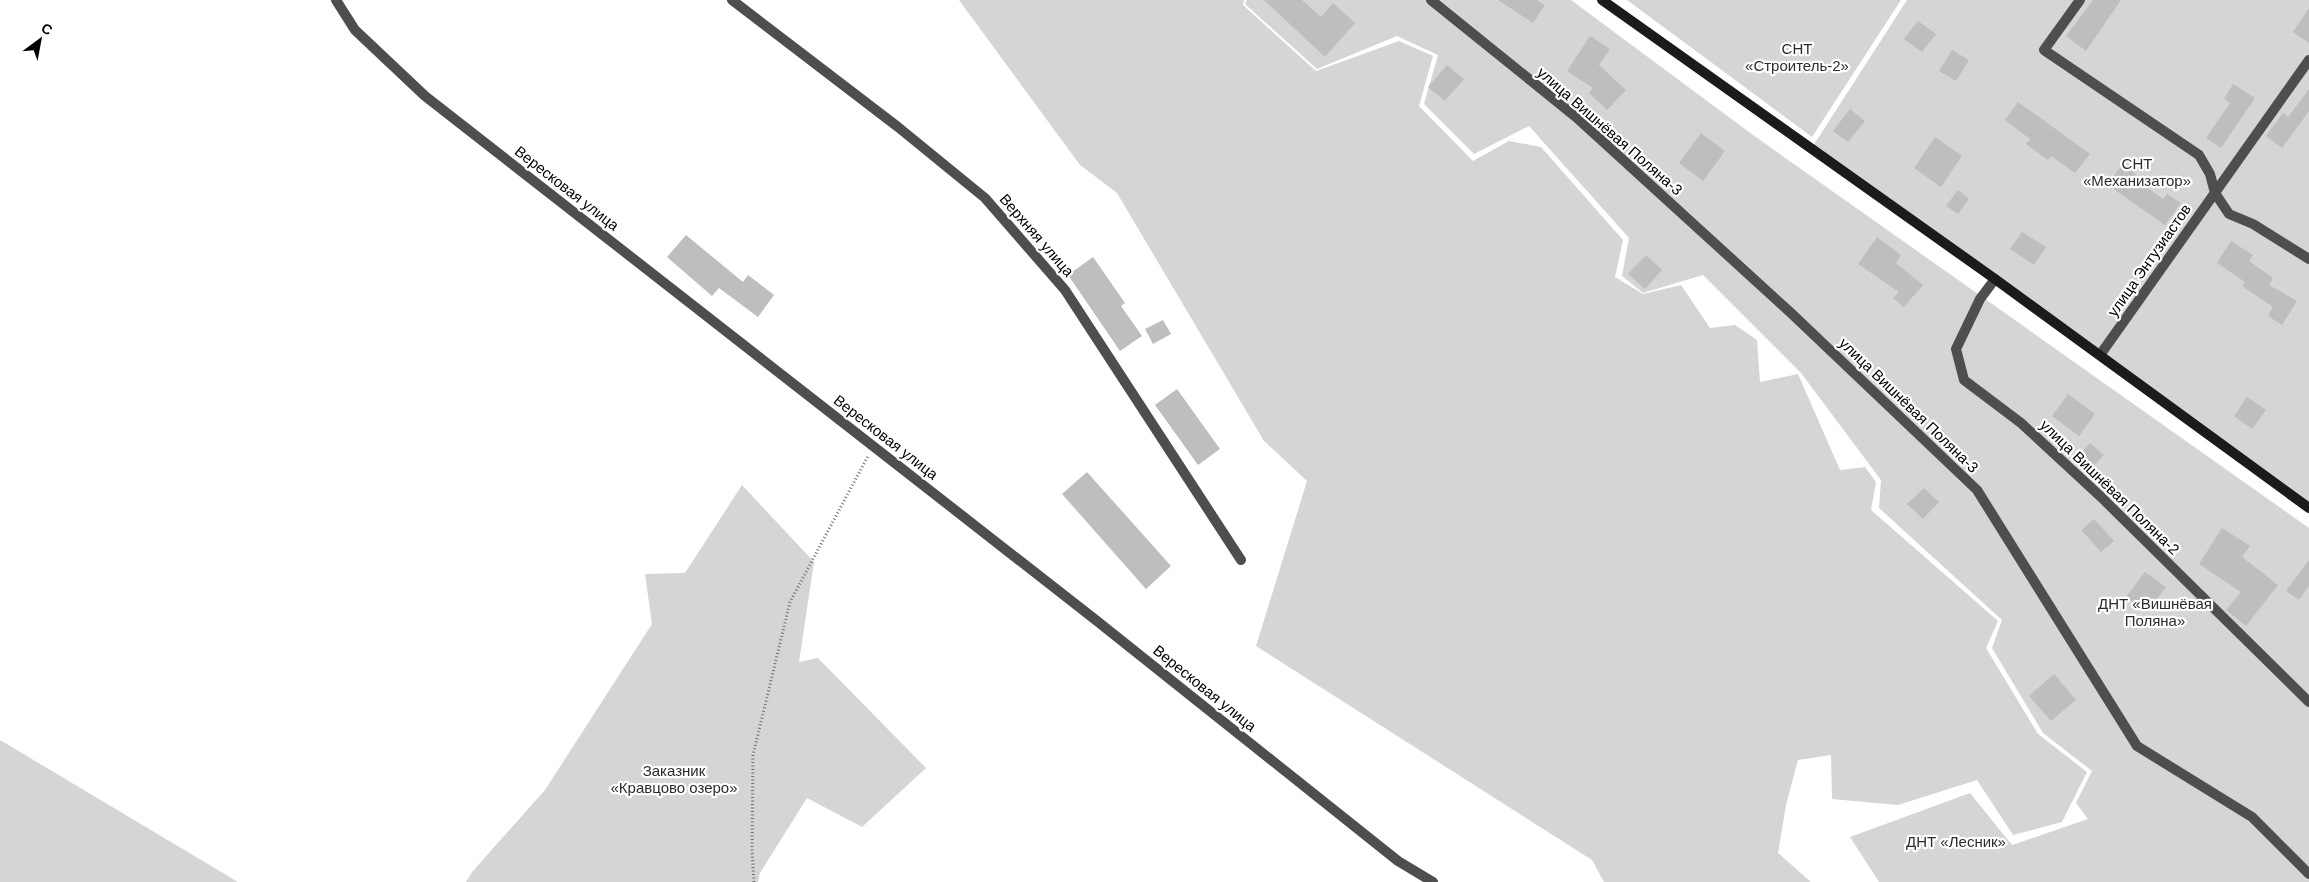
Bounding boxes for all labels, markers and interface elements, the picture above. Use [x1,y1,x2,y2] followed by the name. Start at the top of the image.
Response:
[15,15,65,65] north arrow
[38,20,55,38] text: С
[1745,40,1849,74] park label: СНТ «Строитель-2»
[1534,63,1686,199] street label: улица Вишнёвая Поляна-3
[512,142,623,234] street label: Вересковая улица
[2083,155,2191,189] park label: СНТ «Механизатор»
[996,190,1078,280] street label: Верхняя улица
[2104,201,2194,319] street label: улица Энтузиастов
[1836,334,1982,476] street label: улица Вишнёвая Поляна-3
[831,391,942,483] street label: Вересковая улица
[2037,416,2183,558] street label: улица Вишнёвая Поляна-2
[2098,595,2212,629] park label: ДНТ «Вишнёвая Поляна»
[1150,641,1260,735] street label: Вересковая улица
[610,762,738,796] park label: Заказник «Кравцово озеро»
[1906,833,2006,850] park label: ДНТ «Лесник»

